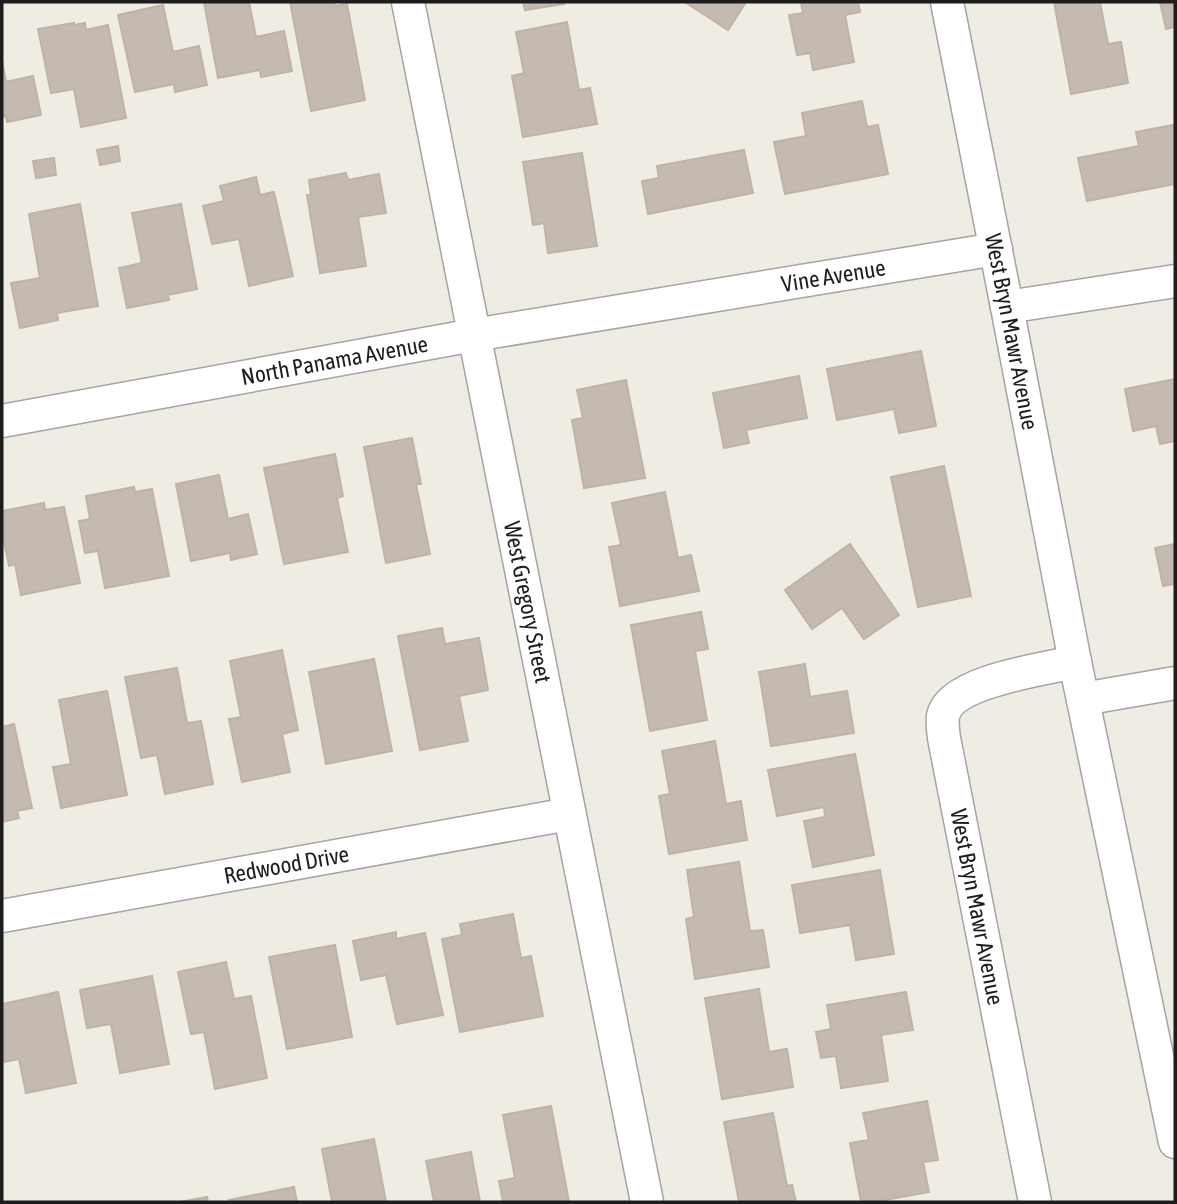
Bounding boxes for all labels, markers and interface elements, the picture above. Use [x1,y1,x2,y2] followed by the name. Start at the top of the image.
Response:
[980,231,1043,432] street label: West Bryn Mawr Avenue
[779,254,887,297] street label: Vine Avenue
[239,331,430,390] street label: North Panama Avenue
[499,519,556,685] street label: West Gregory Street
[945,807,1009,1007] street label: West Bryn Mawr Avenue
[222,841,351,889] street label: Redwood Drive

